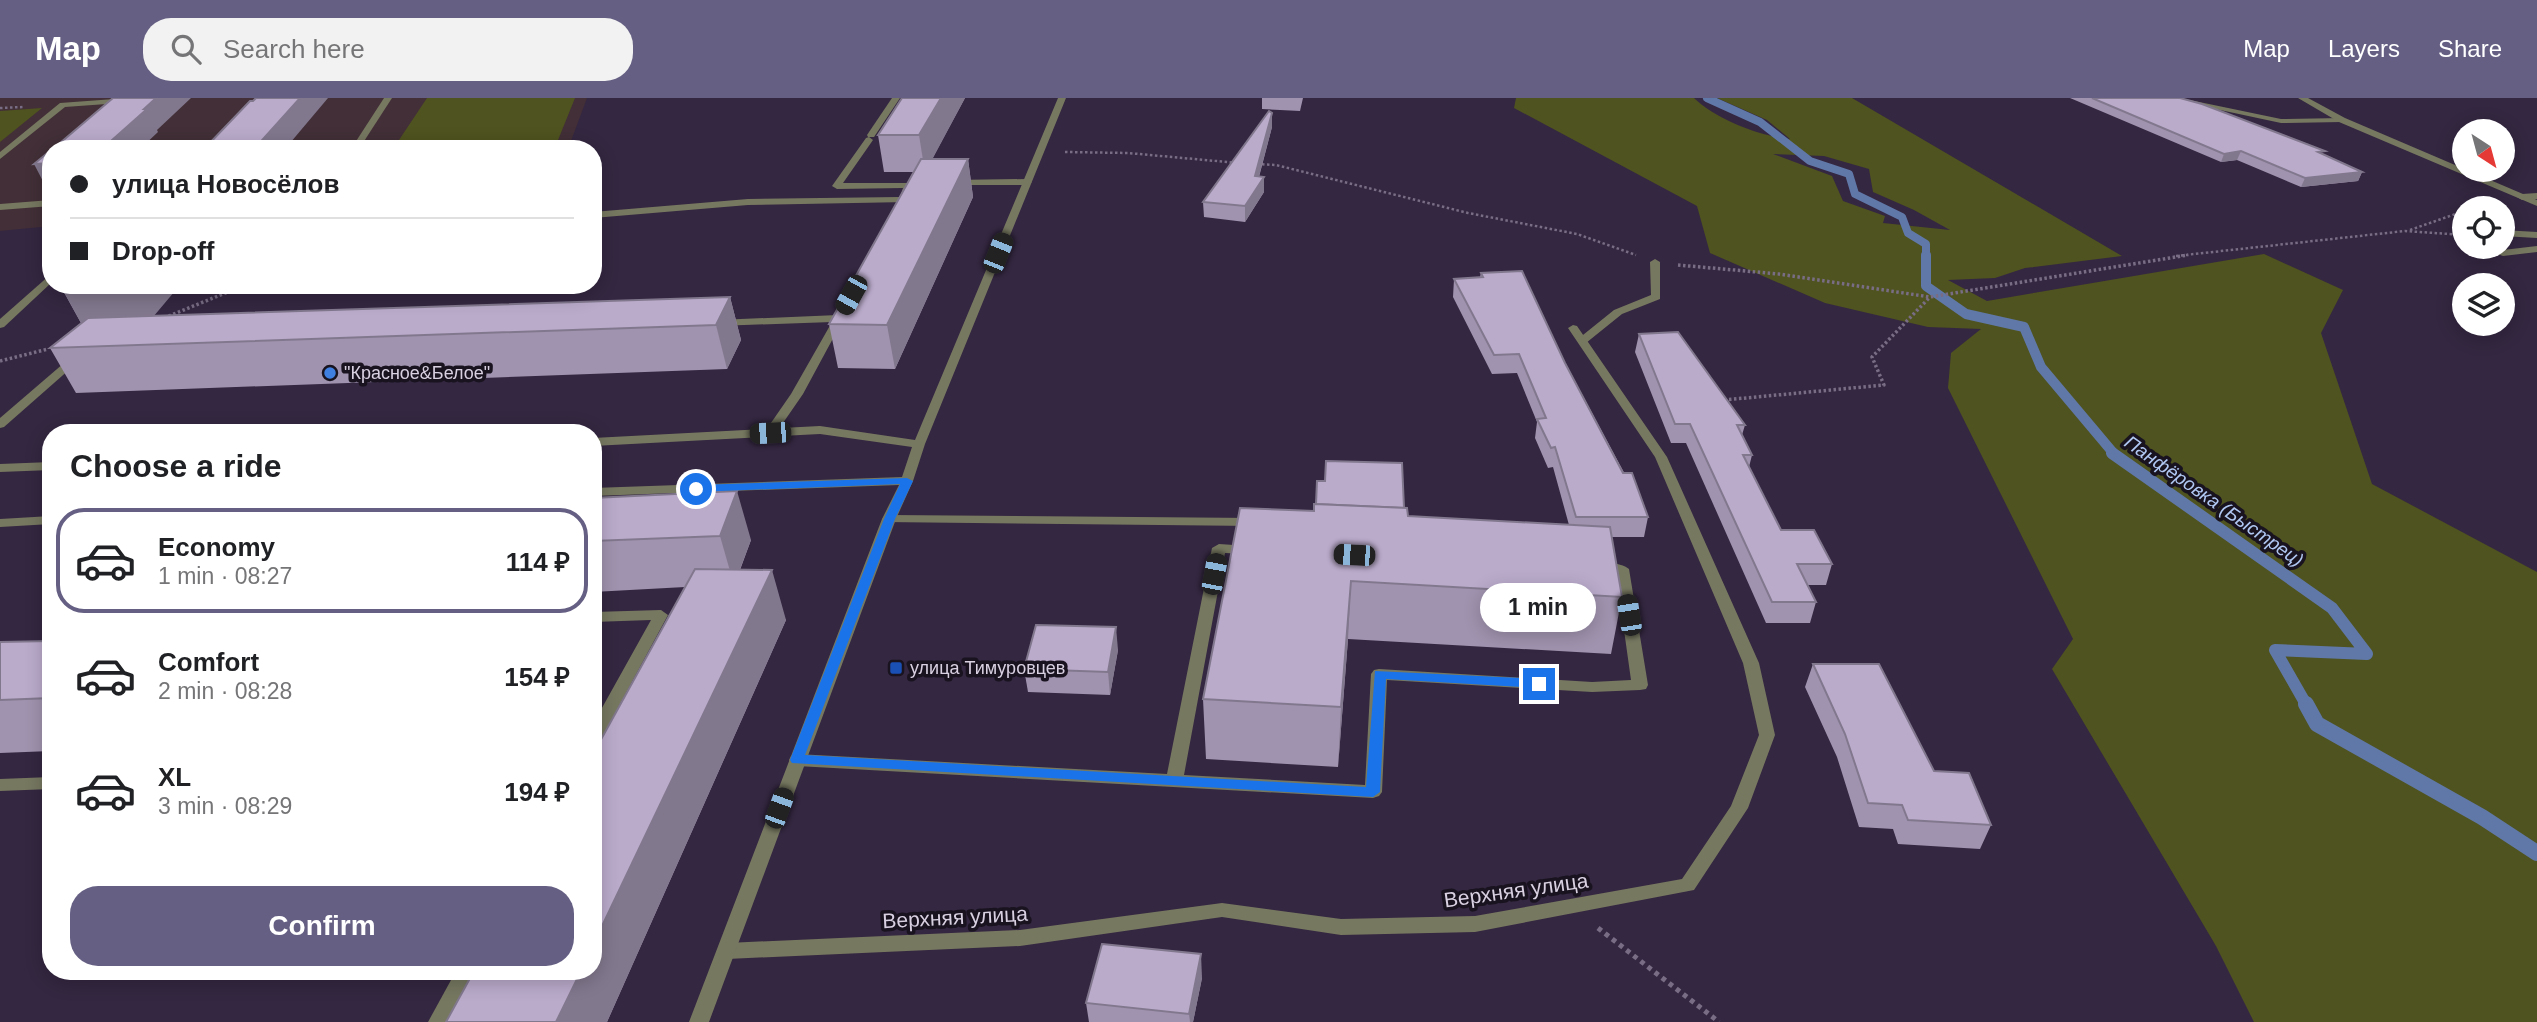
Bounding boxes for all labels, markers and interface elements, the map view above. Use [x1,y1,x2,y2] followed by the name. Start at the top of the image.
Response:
[143,18,633,81] search box
[35,30,101,67] text: Map
[167,30,205,68] icon: search
[223,34,365,64] text: Search here
[2243,35,2290,62] text: Map
[2328,35,2400,62] text: Layers
[2438,35,2502,62] text: Share
[2452,119,2515,182] north arrow
[2452,119,2515,336] map controls
[112,169,339,199] text: улица Новосёлов
[2452,196,2515,259] button: locate
[981,230,1016,276] car
[112,236,215,266] text: Drop-off
[832,272,871,318] car
[2452,273,2515,336] button: layers
[344,363,490,383] place label: "Красное&Белое"
[322,365,338,381] marker: "Красное&Белое"
[749,421,792,445] car
[2121,431,2307,571] water label: Панфёровка (Быстрец)
[70,448,282,484] text: Choose a ride
[680,473,712,505] route start
[74,529,137,592] icon: car
[158,532,275,562] text: Economy
[1333,543,1376,567] car
[506,547,570,577] text: 114 ₽
[1200,551,1229,597] car
[158,563,292,589] text: 1 min · 08:27
[1481,582,1597,632] callout: 1 min
[1616,593,1643,637] car
[1508,594,1568,620] text: 1 min
[74,644,137,707] icon: car
[158,647,259,677] text: Comfort
[910,658,1065,678] place label: улица Тимуровцев
[888,660,904,676] marker: улица Тимуровцев
[504,662,570,692] text: 154 ₽
[1523,668,1555,700] route end
[158,678,292,704] text: 2 min · 08:28
[74,759,137,822] icon: car
[158,762,191,792] text: XL
[504,777,570,807] text: 194 ₽
[762,785,797,831] car
[158,793,292,819] text: 3 min · 08:29
[1442,868,1590,912] street label: Верхняя улица
[70,886,574,966] button: Confirm
[882,902,1029,932] street label: Верхняя улица

